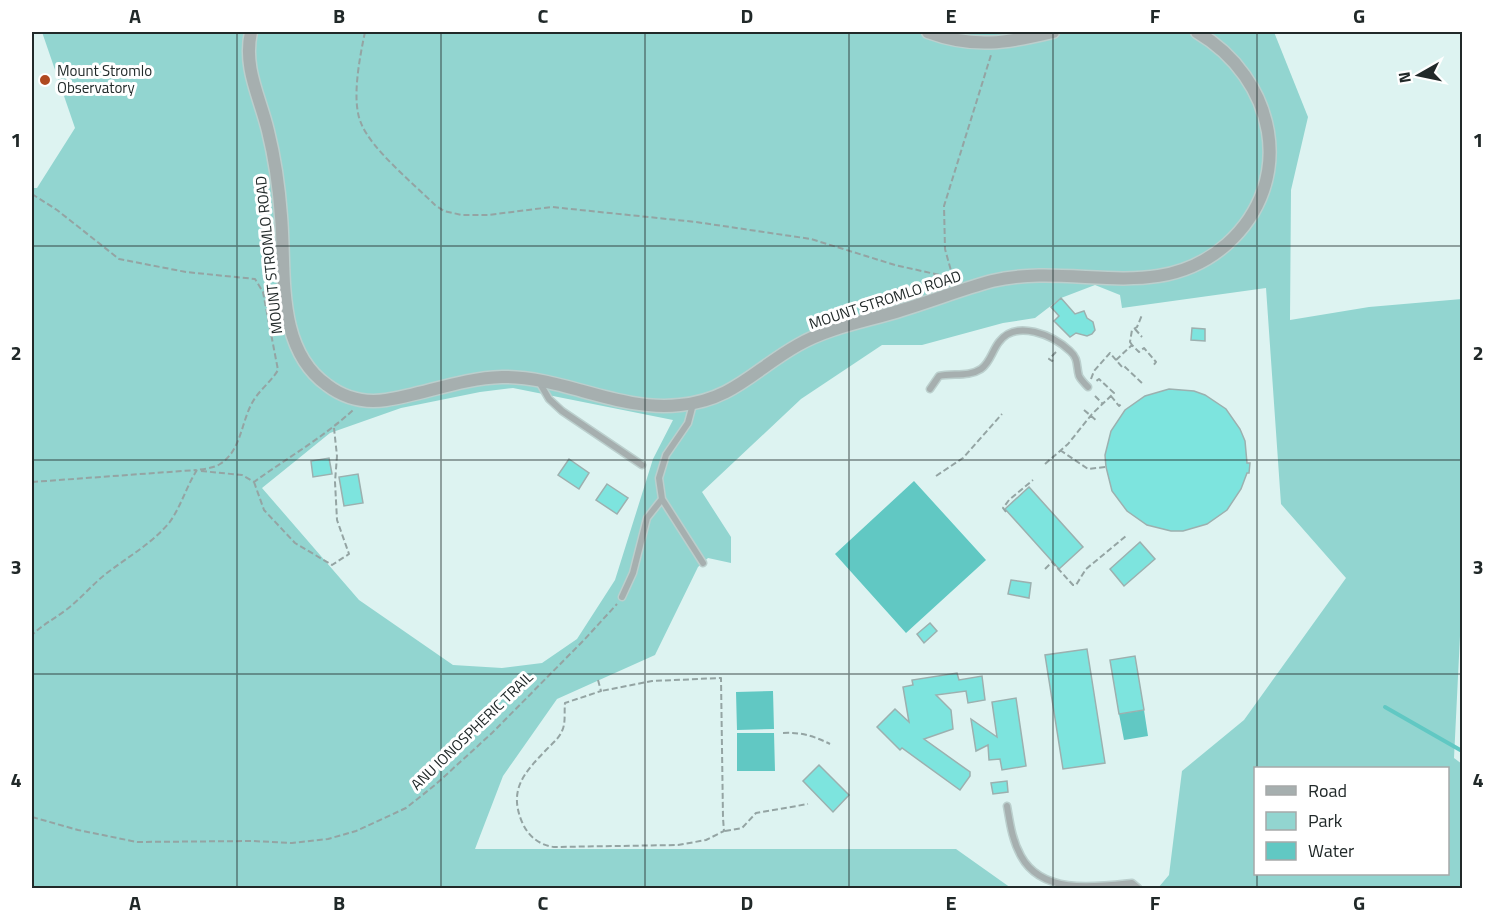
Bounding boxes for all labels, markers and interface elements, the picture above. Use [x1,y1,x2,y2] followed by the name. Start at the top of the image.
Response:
[129,0,141,31] text: A
[333,0,345,31] text: B
[538,0,549,31] text: C
[741,0,753,31] text: D
[945,0,957,31] text: E
[1150,0,1161,31] text: F
[1353,0,1365,31] text: G
[1389,45,1449,105] north arrow
[57,59,152,99] place label: Mount Stromlo Observatory
[1391,70,1417,85] text: N
[38,73,52,87] marker: Mount Stromlo Observatory
[10,124,22,155] text: 1
[1472,124,1484,155] text: 1
[249,175,288,335] street label: MOUNT STROMLO ROAD
[806,264,964,335] street label: MOUNT STROMLO ROAD
[10,337,22,368] text: 2
[1472,337,1484,368] text: 2
[10,551,22,582] text: 3
[1472,551,1484,582] text: 3
[405,666,538,795] street label: ANU IONOSPHERIC TRAIL
[10,764,22,795] text: 4
[1472,764,1484,795] text: 4
[1254,767,1449,875] legend
[1308,777,1347,804] text: Road
[1308,807,1343,834] text: Park
[1308,837,1354,864] text: Water
[129,887,141,918] text: A
[333,887,345,918] text: B
[538,887,549,918] text: C
[741,887,753,918] text: D
[945,887,957,918] text: E
[1150,887,1161,918] text: F
[1353,887,1365,918] text: G

